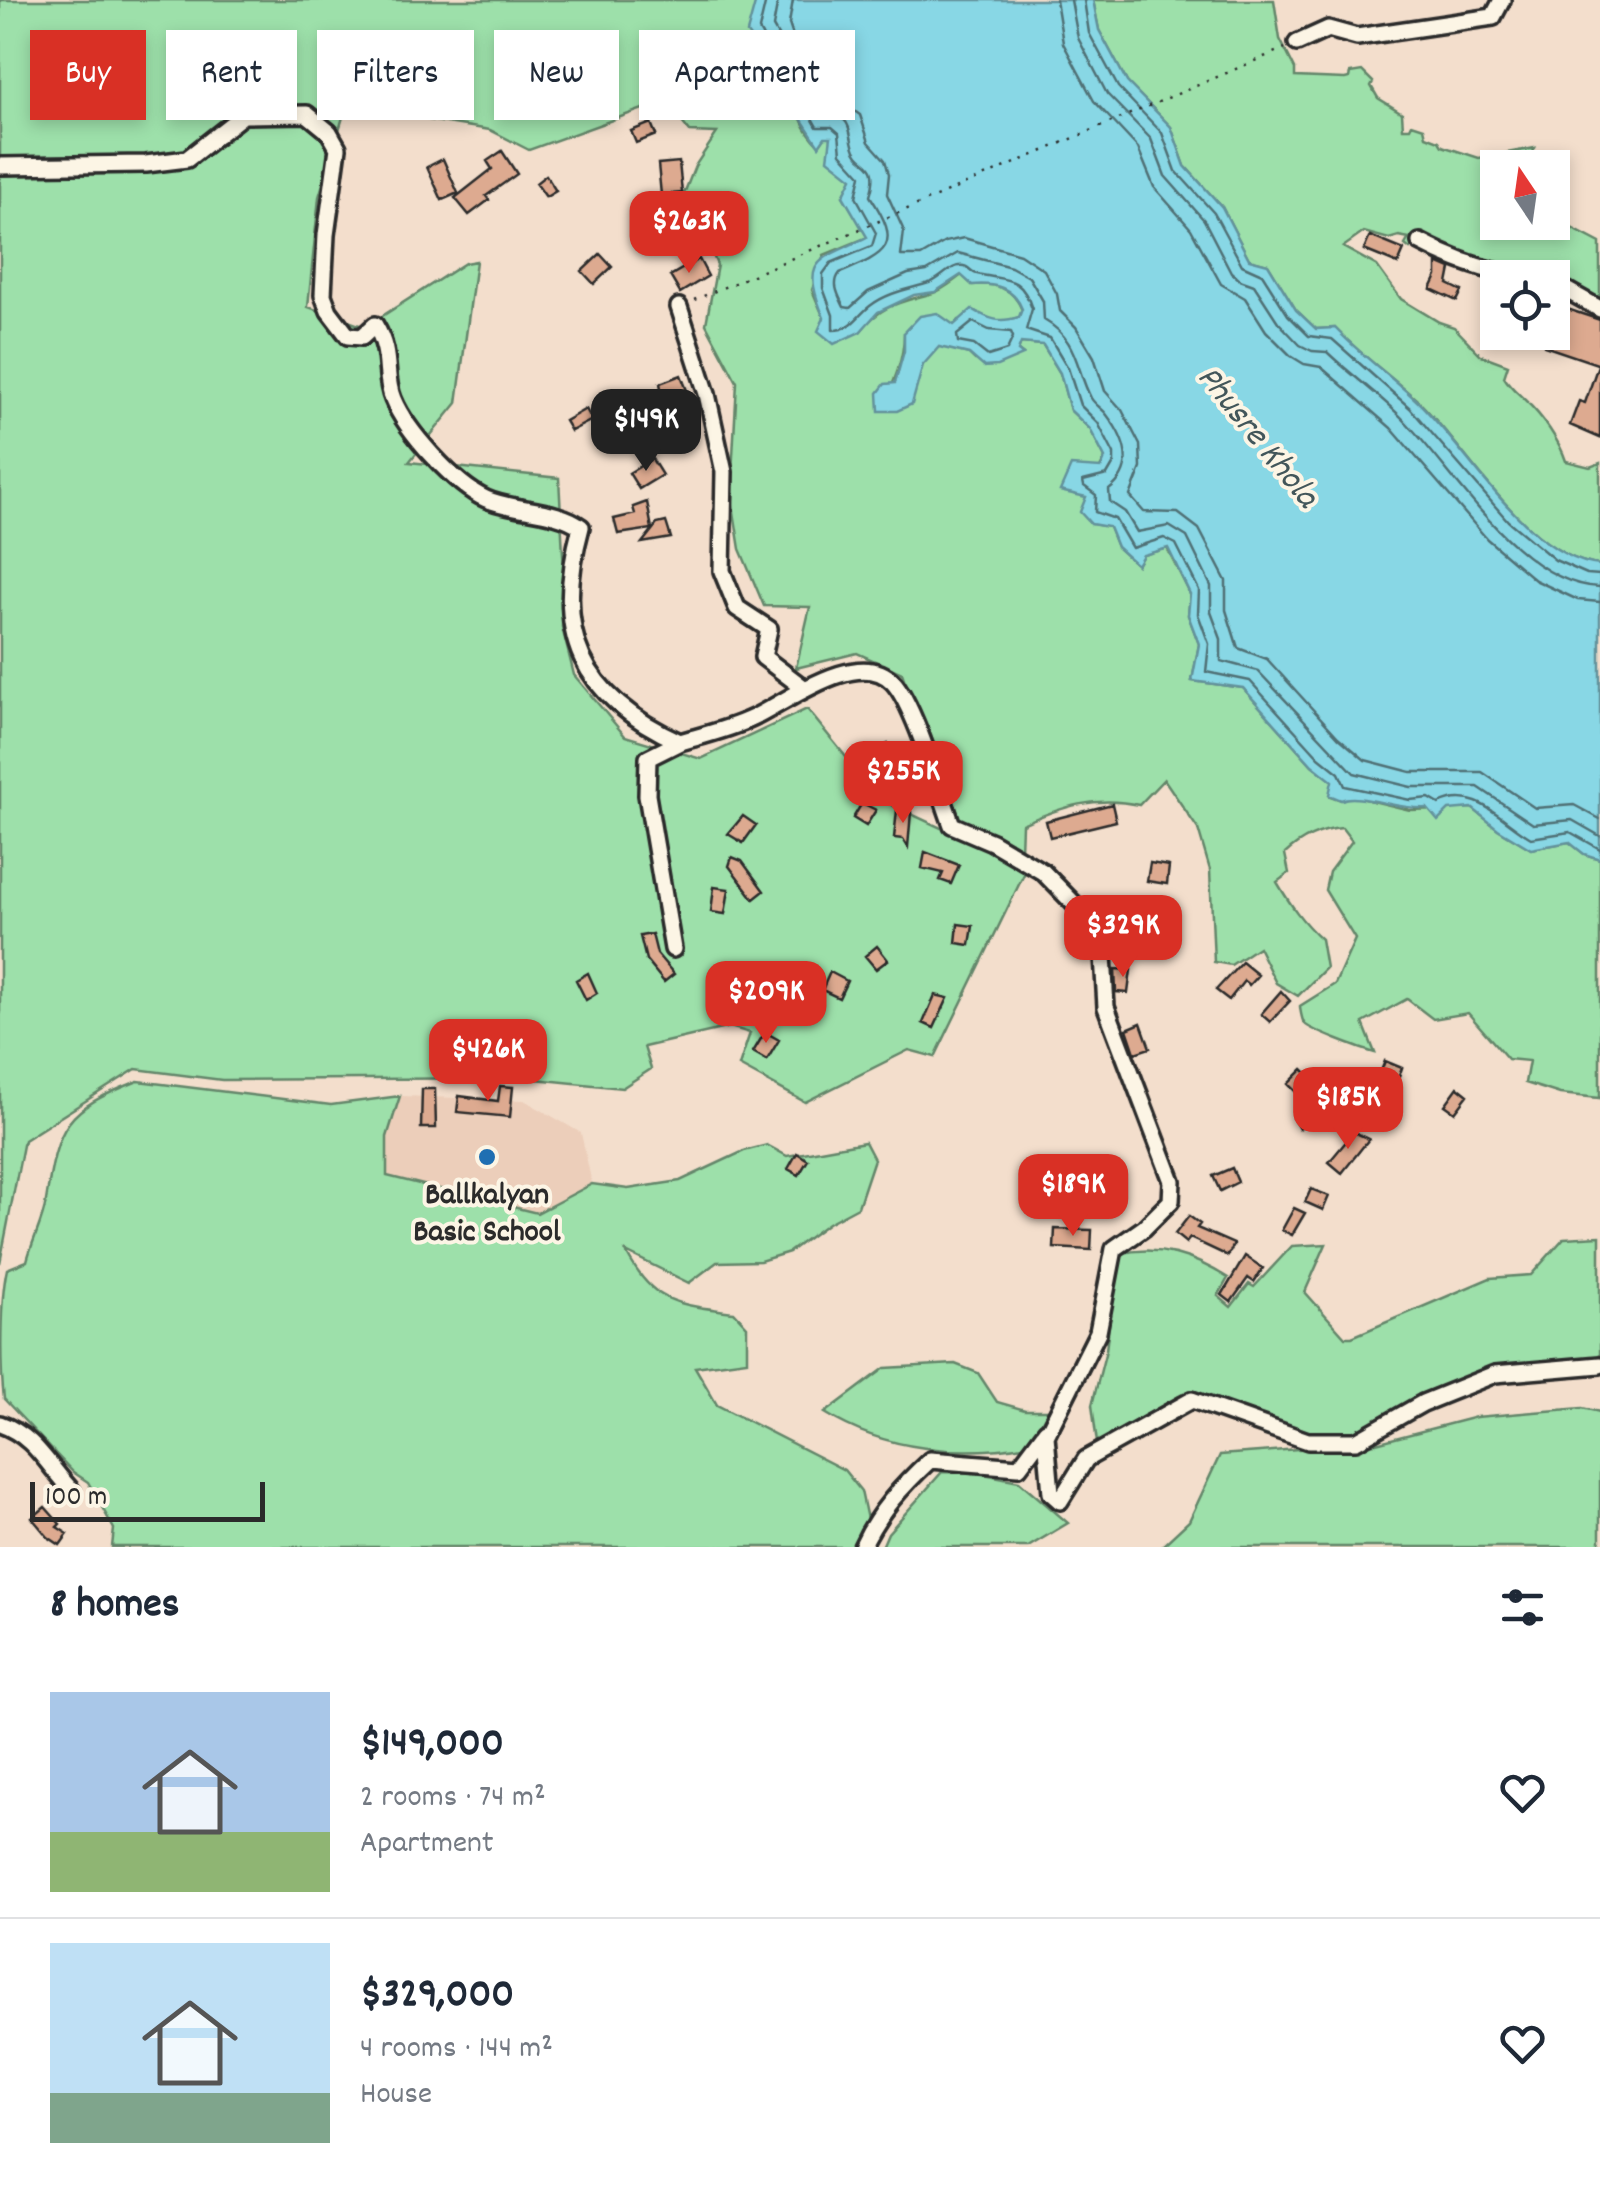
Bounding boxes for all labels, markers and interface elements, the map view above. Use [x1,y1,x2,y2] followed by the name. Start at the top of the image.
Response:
[30,30,146,120] chip: Buy
[166,30,297,120] chip: Rent
[317,30,474,120] chip: Filters
[494,30,619,120] chip: New
[639,30,855,120] chip: Apartment
[1480,150,1570,240] north arrow
[1480,150,1570,350] map controls
[619,191,759,276] pin: $263K
[652,200,726,246] text: $263K
[1480,260,1570,350] button: locate
[1183,356,1330,521] water label: Phusre Khola
[576,389,716,474] pin: $149K
[613,398,679,444] text: $149K
[833,741,973,826] pin: $255K
[866,750,940,796] text: $255K
[1053,895,1193,980] pin: $329K
[1086,904,1160,950] text: $329K
[696,961,836,1046] pin: $209K
[727,970,805,1016] text: $209K
[418,1019,558,1104] pin: $426K
[451,1028,525,1074] text: $426K
[1278,1067,1418,1152] pin: $185K
[1315,1076,1381,1122] text: $185K
[476,1146,498,1168] marker: Ballkalyan Basic School
[1003,1154,1143,1239] pin: $189K
[1040,1163,1106,1209] text: $189K
[413,1174,561,1257] place label: Ballkalyan Basic School
[30,1477,265,1522] scale bar
[45,1479,107,1519] text: 100 m
[50,1577,179,1637] text: 8 homes
[1495,1580,1550,1635] icon: filters
[360,1716,504,1776] text: $149,000
[130,1732,250,1852] icon: home
[1495,1765,1550,1820] icon: heart
[360,1776,546,1822] text: 2 rooms · 74 m²
[360,1822,494,1868] text: Apartment
[360,1967,514,2027] text: $329,000
[130,1983,250,2103] icon: home
[1495,2016,1550,2071] icon: heart
[360,2027,553,2073] text: 4 rooms · 144 m²
[360,2073,432,2119] text: House

